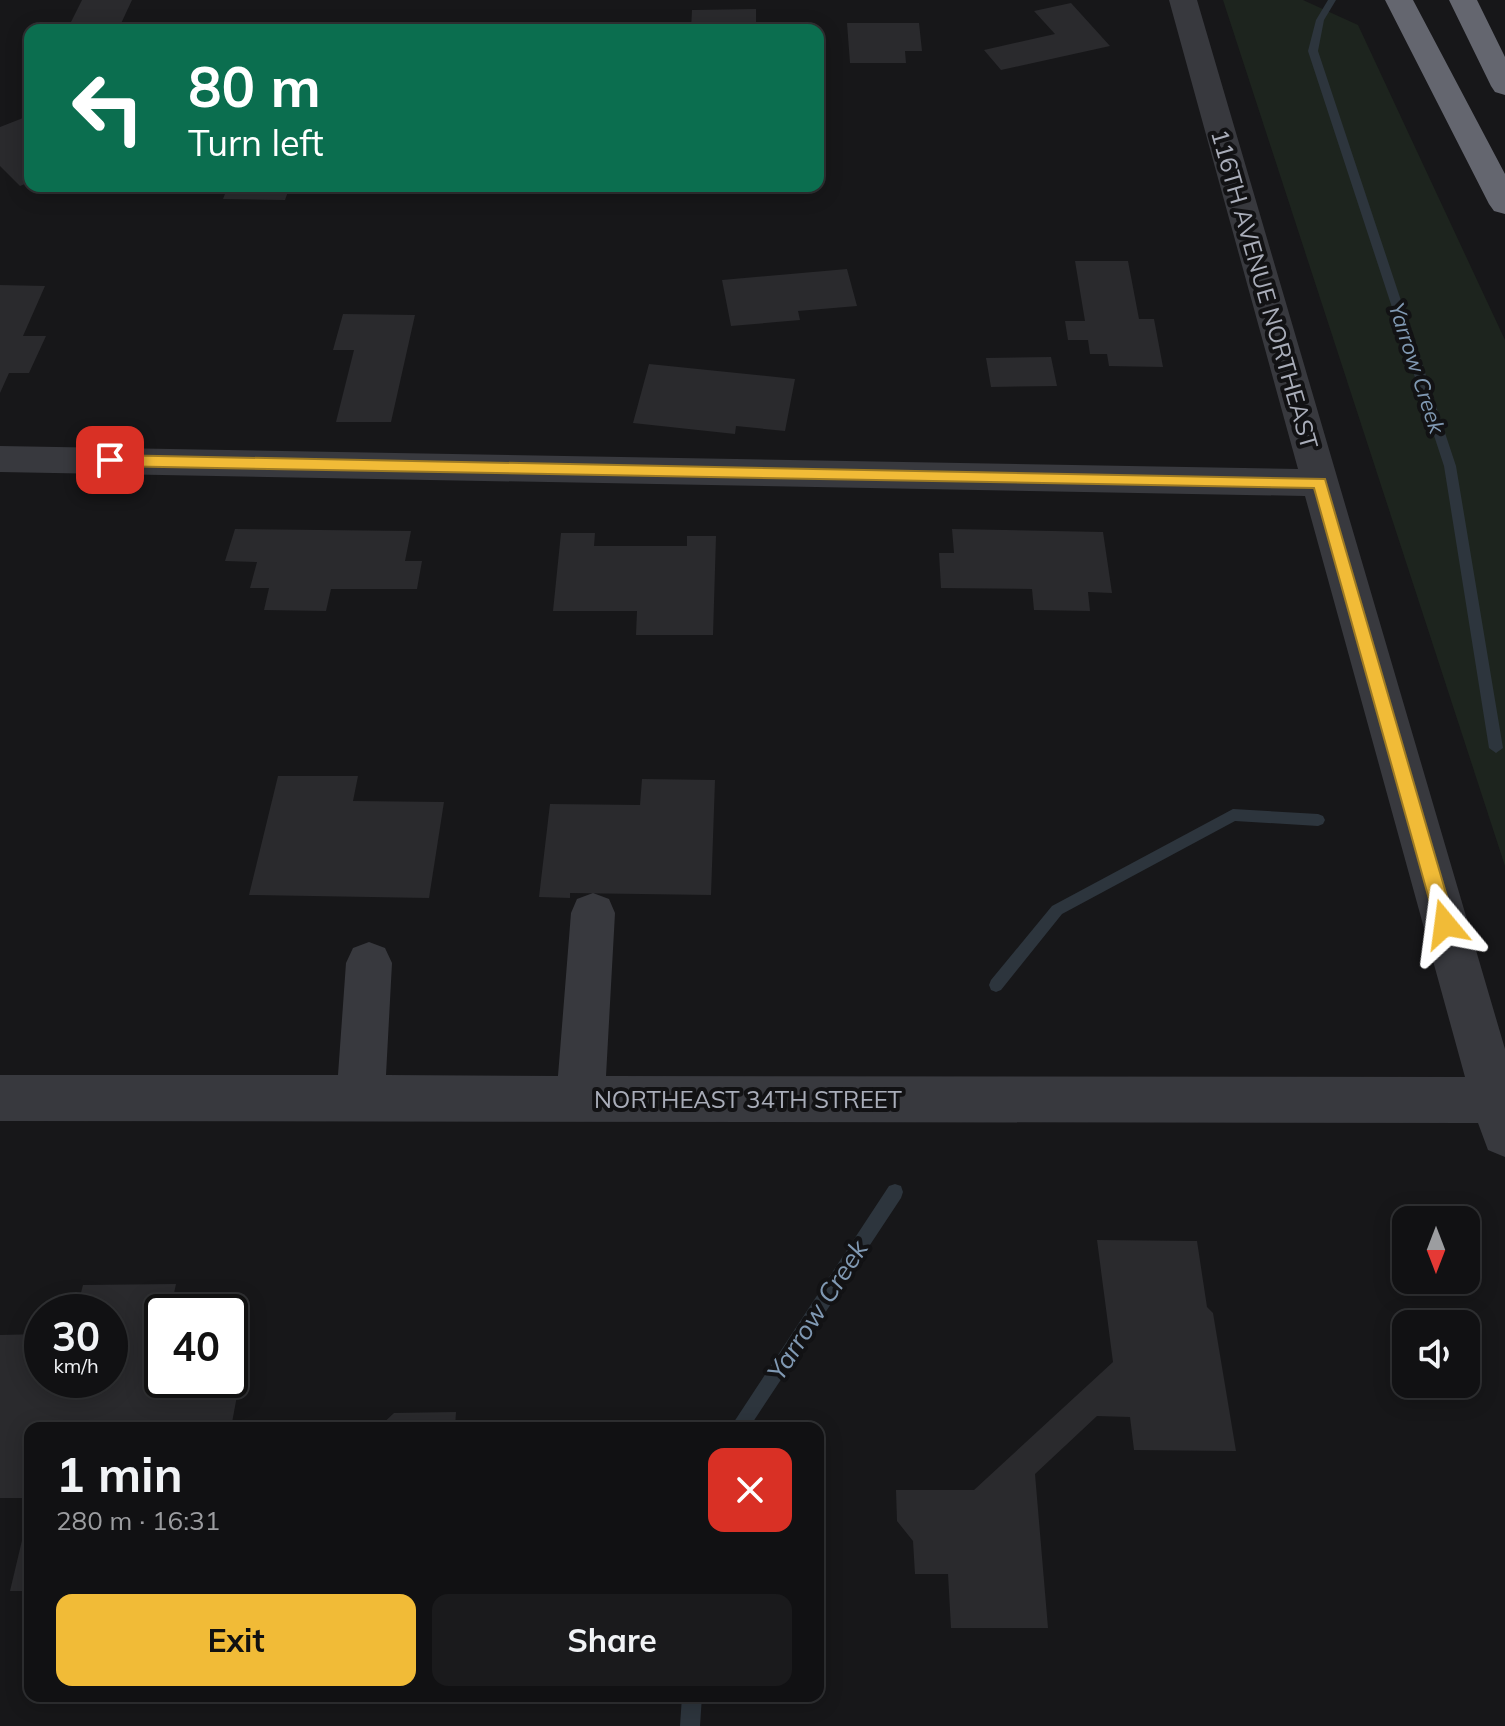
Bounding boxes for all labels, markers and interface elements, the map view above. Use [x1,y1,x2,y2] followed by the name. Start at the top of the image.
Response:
[188,51,321,121] text: 80 m
[56,56,160,160] icon: left
[188,120,324,165] text: Turn left
[1205,126,1325,453] street label: 116TH AVENUE NORTHEAST
[1383,299,1452,438] water label: Yarrow Creek
[76,426,144,494] pin
[88,438,132,482] icon: arrive
[1403,882,1487,966] position arrow
[594,1084,903,1114] street label: NORTHEAST 34TH STREET
[1392,1206,1480,1294] north arrow
[1392,1206,1480,1398] map controls
[759,1233,875,1386] water label: Yarrow Creek
[144,1294,248,1398] speed limit sign: 40
[1392,1310,1480,1398] button: sound
[52,1311,100,1361] text: 30
[53,1353,99,1378] text: km/h
[56,1444,183,1504] text: 1 min
[708,1448,792,1532] button: close
[56,1504,220,1537] text: 280 m · 16:31
[56,1594,416,1686] button: Exit
[432,1594,792,1686] button: Share

